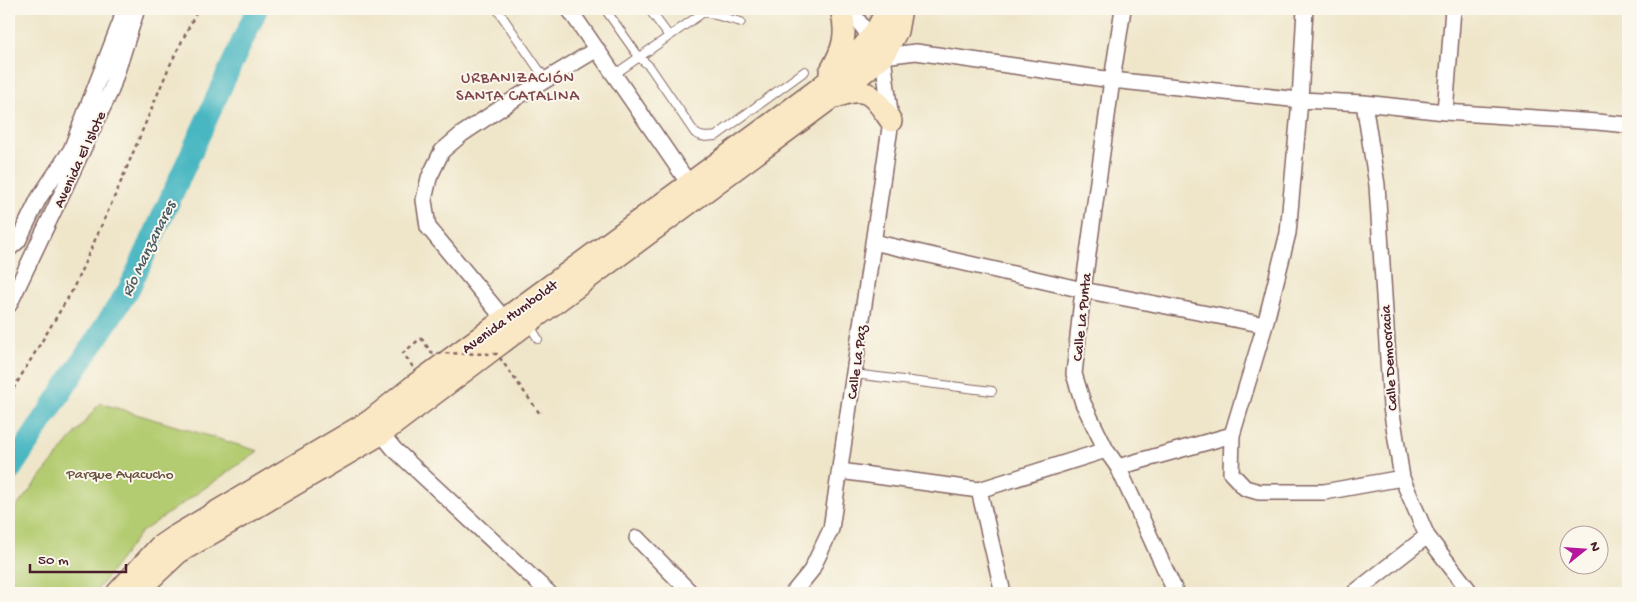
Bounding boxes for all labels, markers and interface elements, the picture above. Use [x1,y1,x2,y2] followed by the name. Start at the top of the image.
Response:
[456,70,581,107] district label: URBANIZACIÓN SANTA CATALINA
[51,108,111,211] street label: Avenida El Islote
[119,197,182,300] water label: Río Manzanares
[1069,272,1097,362] street label: Calle La Punta
[459,276,563,359] street label: Avenida Humboldt
[1377,304,1403,411] street label: Calle Democracia
[844,324,872,401] street label: Calle La Paz
[66,466,174,484] park label: Parque Ayacucho
[1560,524,1610,574] north arrow
[1585,540,1604,554] text: N
[30,542,126,574] scale bar
[38,552,69,570] text: 50 m

